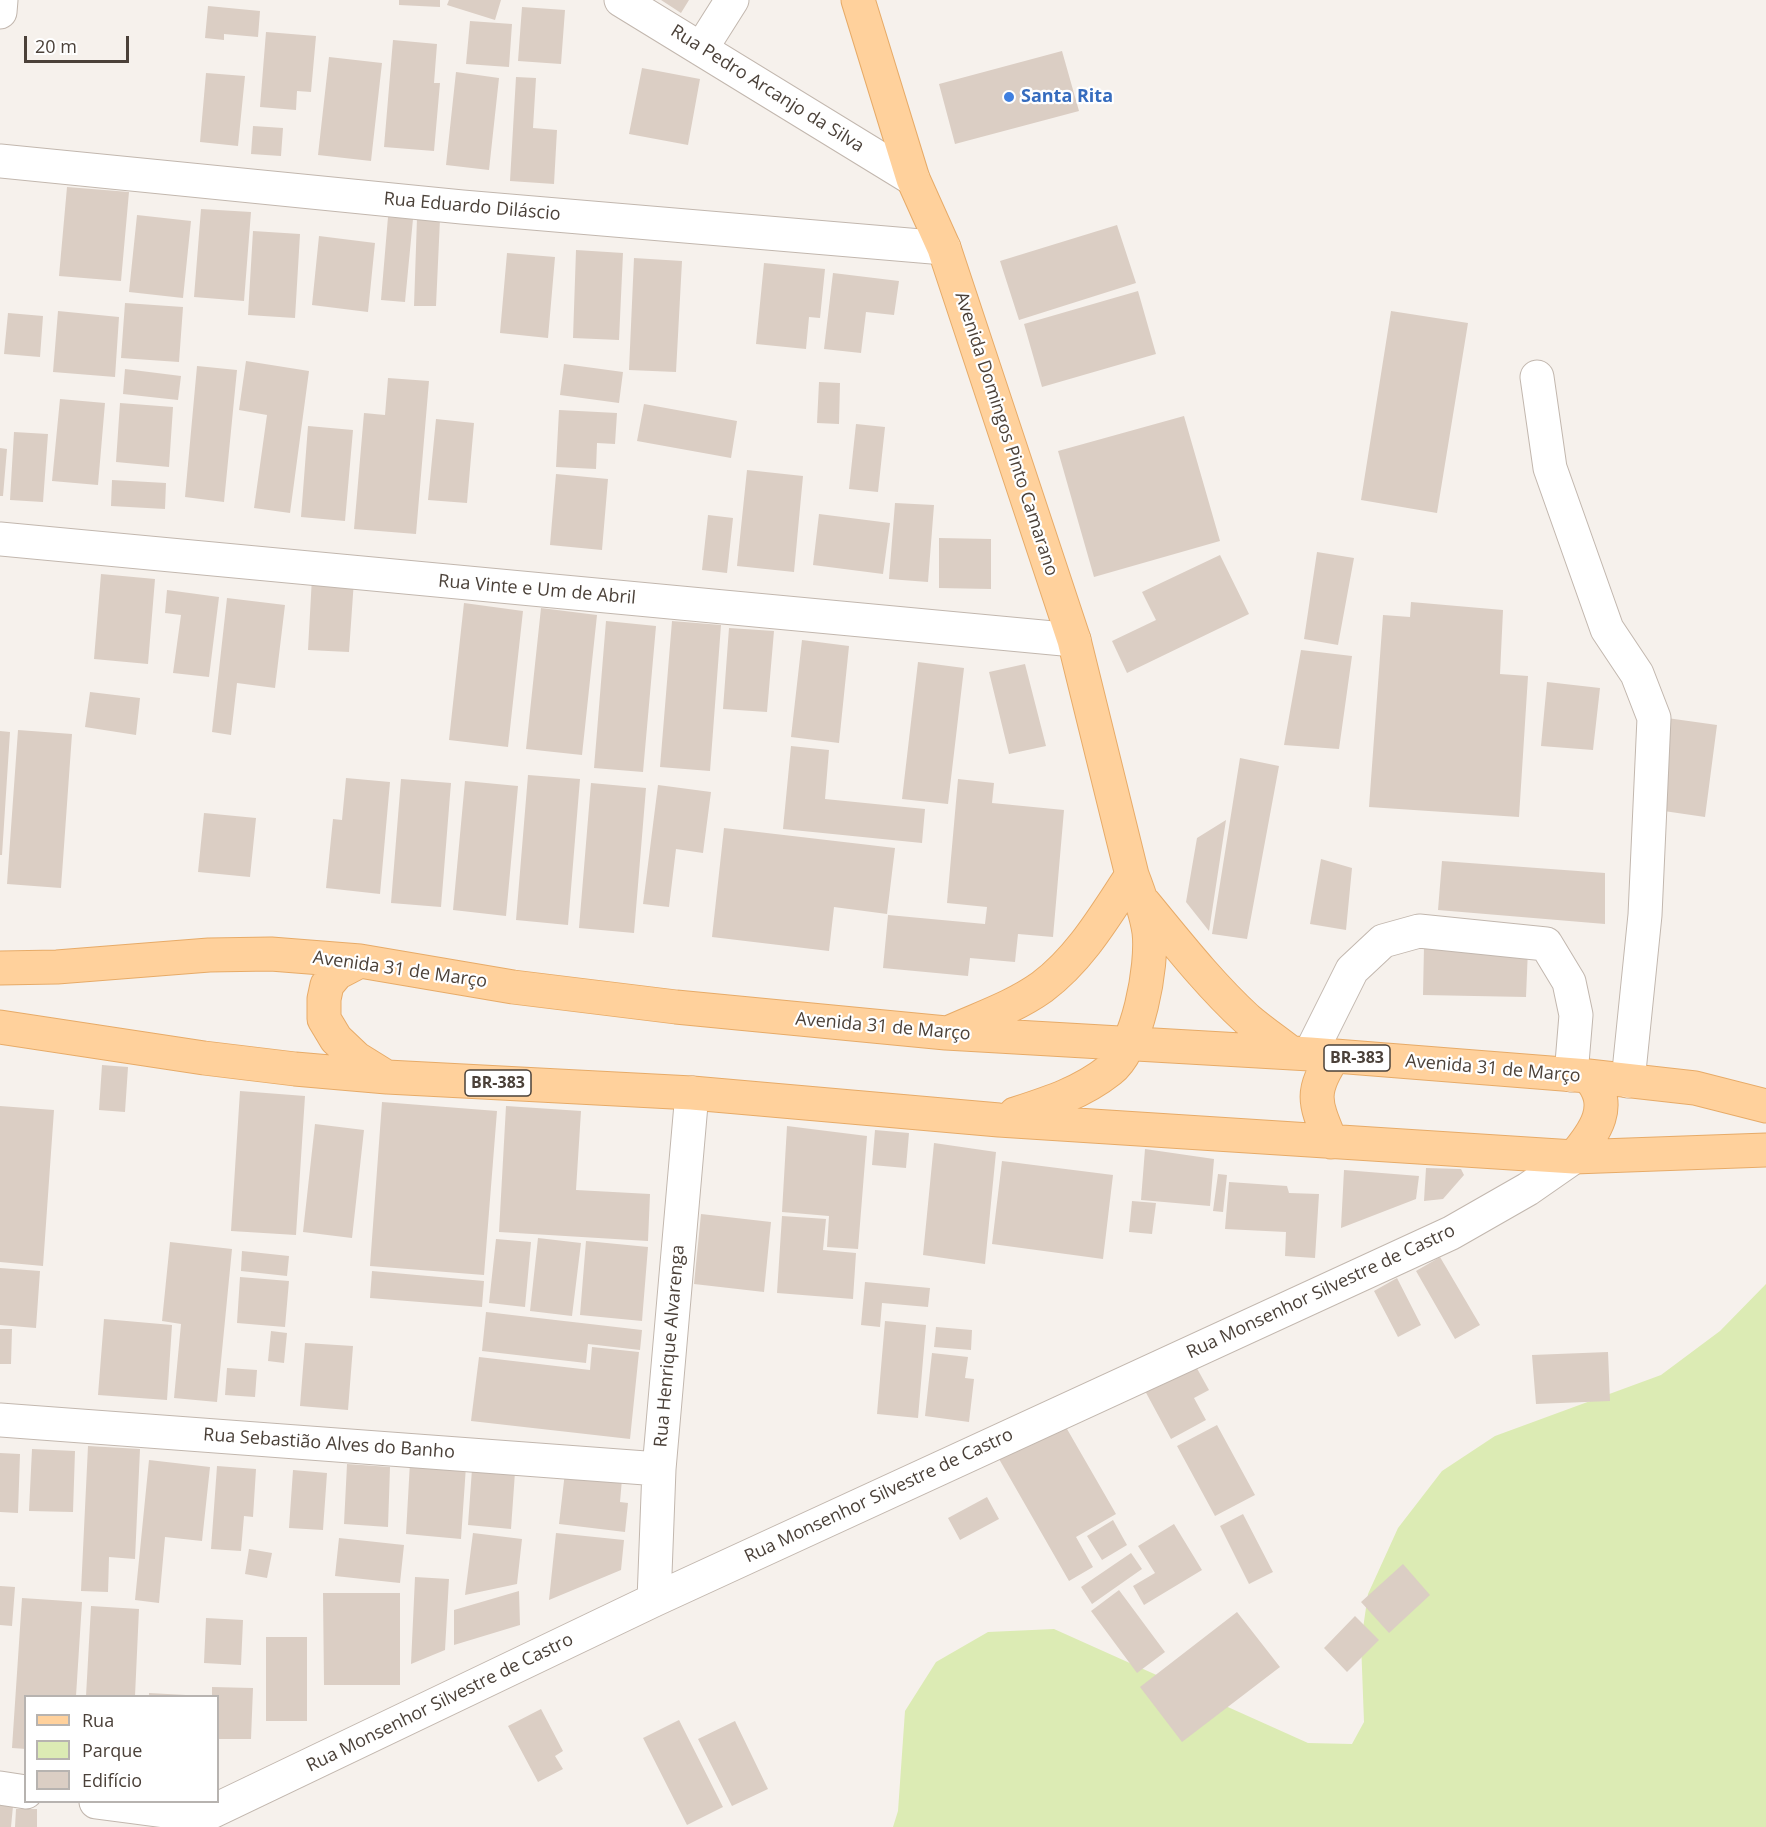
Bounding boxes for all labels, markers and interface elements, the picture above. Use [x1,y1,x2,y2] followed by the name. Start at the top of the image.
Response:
[666,21,868,157] street label: Rua Pedro Arcanjo da Silva
[27,24,132,62] scale bar
[35,34,77,58] text: 20 m
[1021,86,1113,108] place label: Santa Rita
[1002,90,1016,104] marker: Santa Rita
[383,189,561,225] street label: Rua Eduardo Diláscio
[950,289,1062,579] street label: Avenida Domingos Pinto Camarano
[437,571,637,609] street label: Rua Vinte e Um de Abril
[311,947,489,993] street label: Avenida 31 de Março
[794,1009,972,1045] street label: Avenida 31 de Março
[1324,1045,1390,1071] road number: BR-383
[1404,1051,1582,1087] street label: Avenida 31 de Março
[465,1070,531,1096] road number: BR-383
[1183,1220,1459,1364] street label: Rua Monsenhor Silvestre de Castro
[650,1244,690,1448] street label: Rua Henrique Alvarenga
[202,1424,456,1464] street label: Rua Sebastião Alves do Banho
[741,1424,1017,1568] street label: Rua Monsenhor Silvestre de Castro
[303,1629,577,1777] street label: Rua Monsenhor Silvestre de Castro
[24,1695,219,1803] legend
[82,1708,114,1732] text: Rua
[82,1738,142,1762] text: Parque
[82,1768,142,1792] text: Edifício

